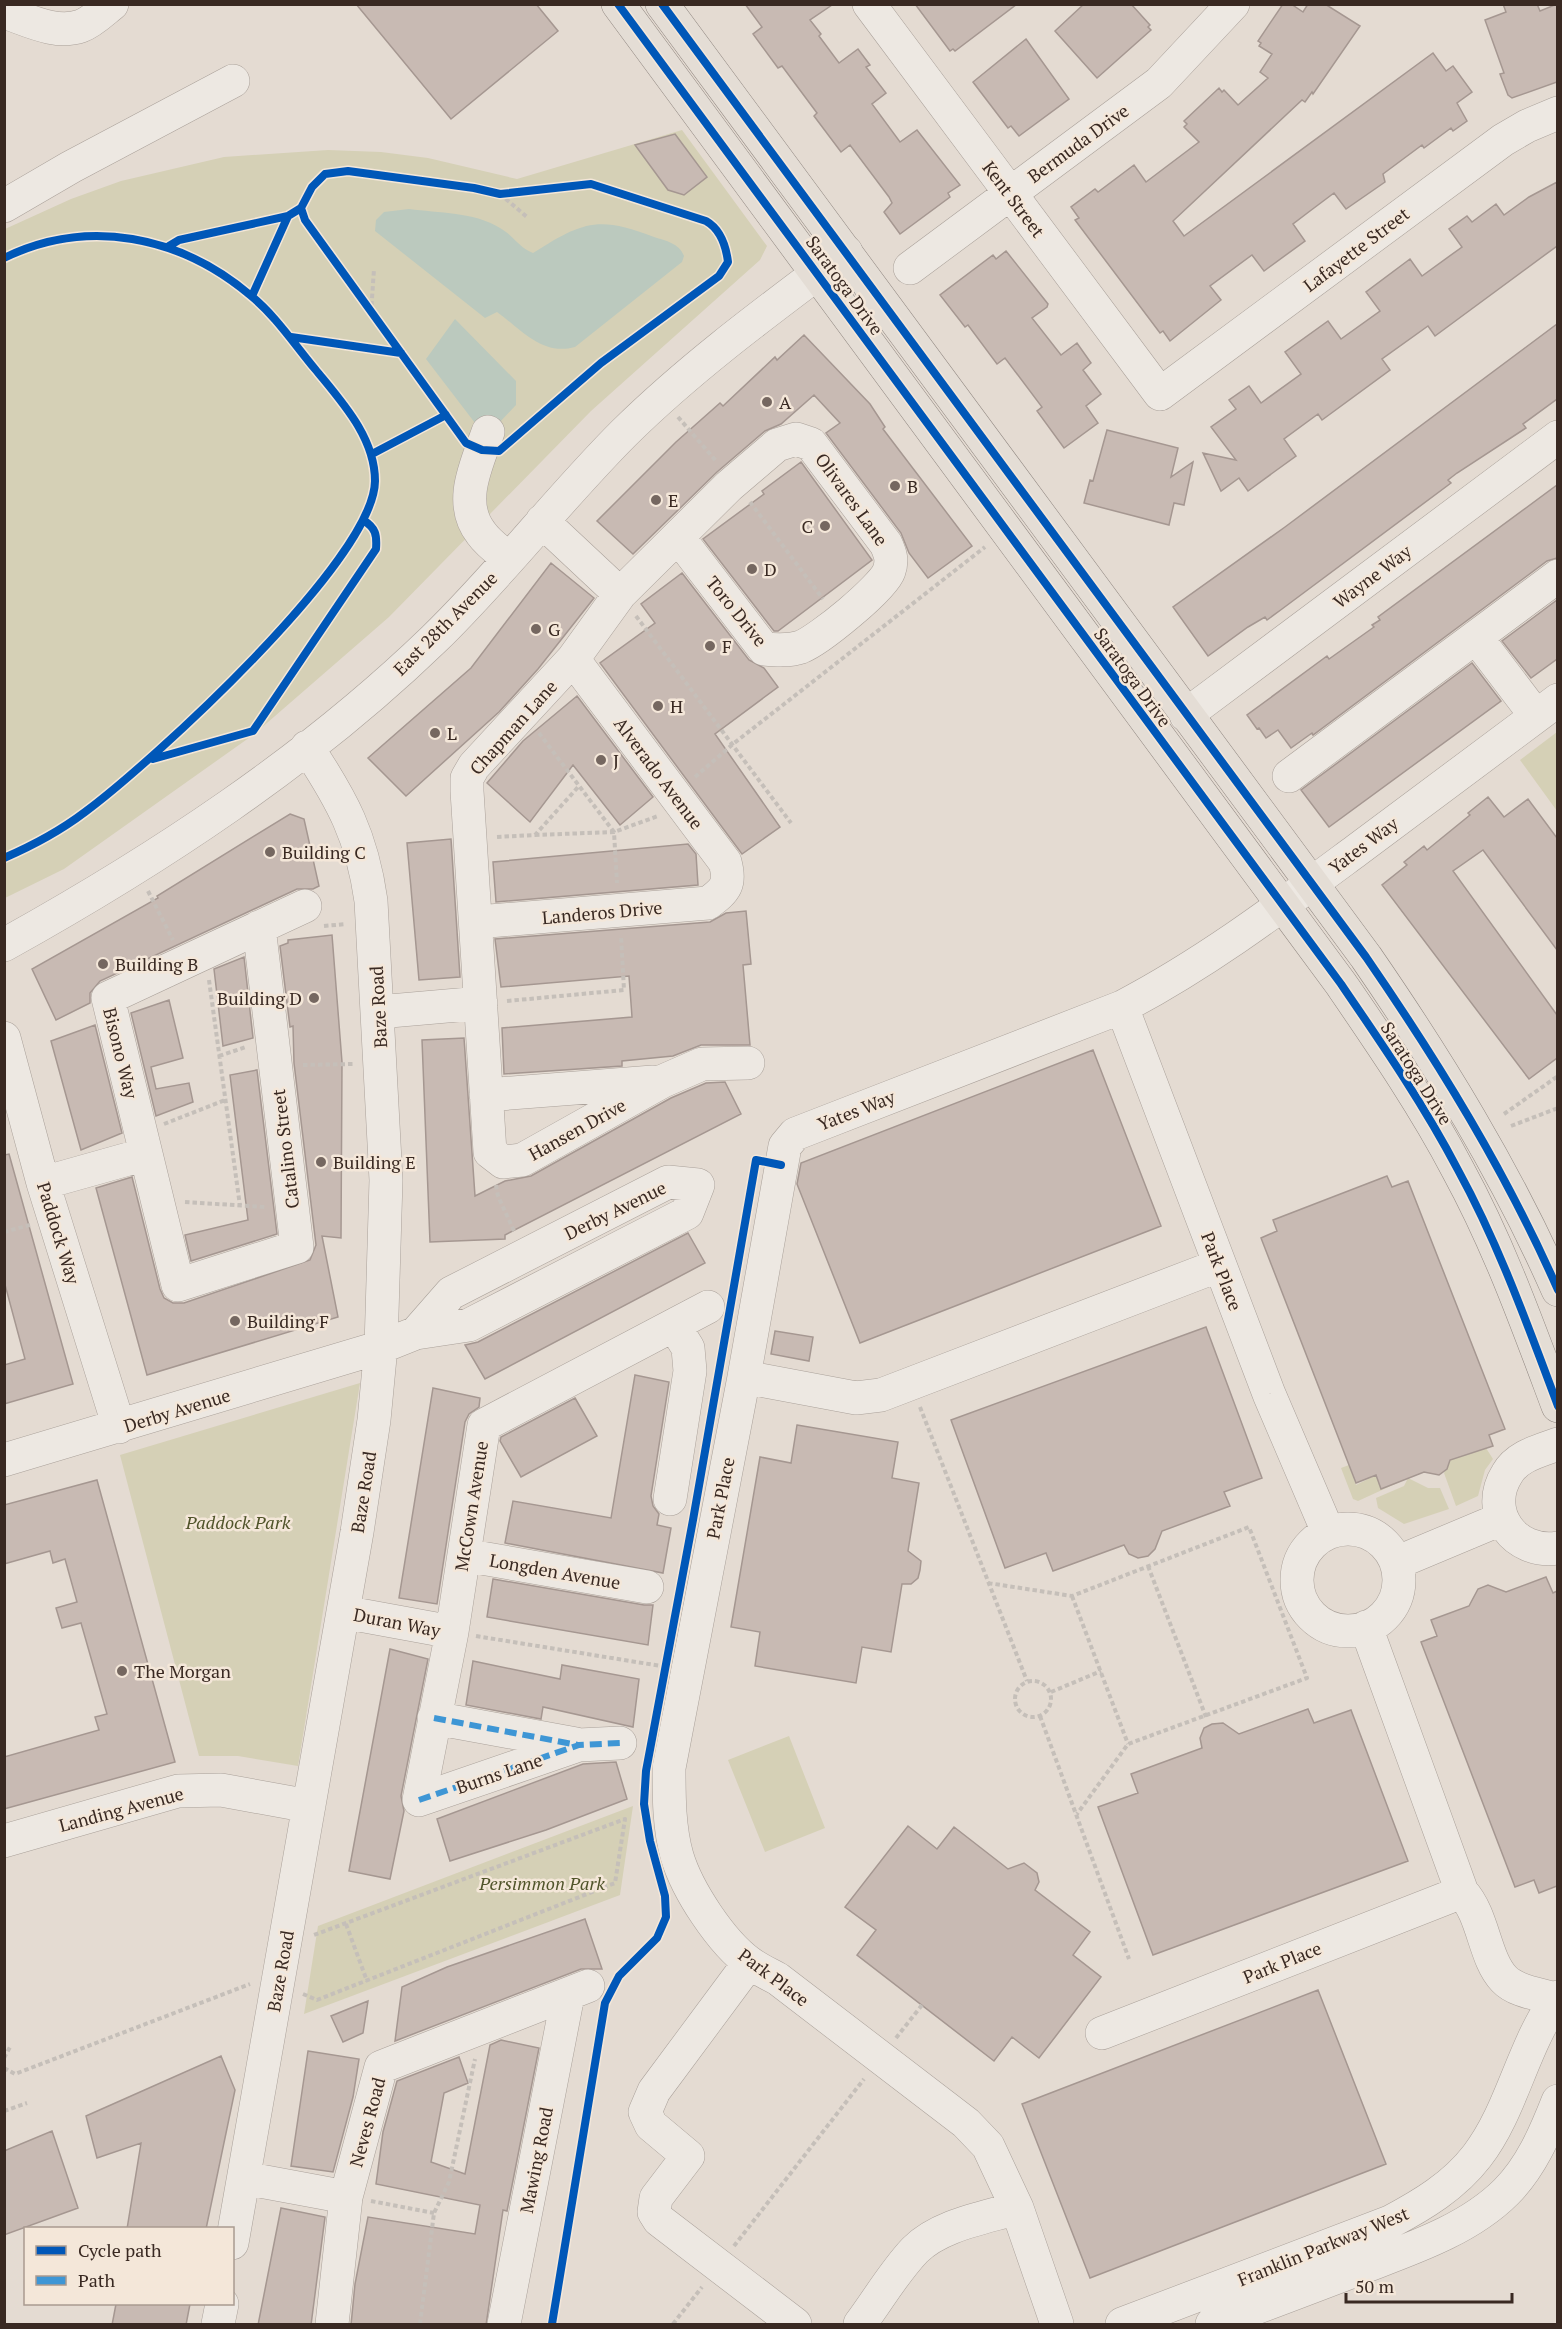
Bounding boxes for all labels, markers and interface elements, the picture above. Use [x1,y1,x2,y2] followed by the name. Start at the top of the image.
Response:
[1023,98,1133,188] street label: Bermuda Drive
[977,156,1051,242] street label: Kent Street
[1298,201,1414,297] street label: Lafayette Street
[801,231,889,339] street label: Saratoga Drive
[779,390,792,414] place label: A
[760,395,774,409] marker: A
[810,448,894,550] street label: Olivares Lane
[907,474,918,498] place label: B
[888,479,902,493] marker: B
[668,488,678,512] place label: E
[649,493,663,507] marker: E
[801,514,813,538] place label: C
[818,519,832,533] marker: C
[1328,538,1417,613] street label: Wayne Way
[764,557,777,581] place label: D
[745,562,759,576] marker: D
[388,566,502,680] street label: East 28th Avenue
[701,571,773,651] street label: Toro Drive
[548,617,561,641] place label: G
[529,622,543,636] marker: G
[1089,623,1177,731] street label: Saratoga Drive
[722,634,732,658] place label: F
[703,639,717,653] marker: F
[464,674,562,780] street label: Chapman Lane
[670,694,683,718] place label: H
[651,699,665,713] marker: H
[609,712,709,834] street label: Alverado Avenue
[447,721,457,745] place label: L
[428,726,442,740] marker: L
[613,748,619,772] place label: J
[594,753,608,767] marker: J
[1323,811,1403,879] street label: Yates Way
[282,840,366,864] place label: Building C
[263,845,277,859] marker: Building C
[541,895,663,929] street label: Landeros Drive
[115,952,198,976] place label: Building B
[96,957,110,971] marker: Building B
[364,965,392,1049] street label: Baze Road
[217,986,302,1010] place label: Building D
[307,991,321,1005] marker: Building D
[98,1005,144,1102] street label: Bisono Way
[1376,1017,1458,1129] street label: Saratoga Drive
[814,1084,899,1136] street label: Yates Way
[266,1088,304,1210] street label: Catalino Street
[524,1092,630,1166] street label: Hansen Drive
[333,1150,416,1174] place label: Building E
[314,1155,328,1169] marker: Building E
[560,1175,670,1245] street label: Derby Avenue
[32,1179,86,1288] street label: Paddock Way
[1196,1228,1248,1314] street label: Park Place
[247,1309,329,1333] place label: Building F
[228,1314,242,1328] marker: Building F
[121,1382,233,1438] street label: Derby Avenue
[449,1439,493,1573] street label: McCown Avenue
[345,1449,381,1535] street label: Baze Road
[700,1455,740,1541] street label: Park Place
[185,1510,291,1534] park label: Paddock Park
[488,1548,622,1594] street label: Longden Avenue
[352,1602,443,1642] street label: Duran Way
[134,1659,231,1683] place label: The Morgan
[115,1664,129,1678] marker: The Morgan
[453,1747,545,1799] street label: Burns Lane
[56,1781,186,1837] street label: Landing Avenue
[478,1871,605,1895] park label: Persimmon Park
[261,1928,299,2014] street label: Baze Road
[1239,1935,1325,1989] street label: Park Place
[734,1943,814,2011] street label: Park Place
[343,2074,391,2170] street label: Neves Road
[514,2105,558,2215] street label: Mawing Road
[1234,2201,1412,2291] street label: Franklin Parkway West
[24,2227,234,2305] legend
[78,2238,162,2262] text: Cycle path
[1346,2266,1512,2304] scale bar
[78,2268,115,2292] text: Path
[1355,2274,1395,2298] text: 50 m

